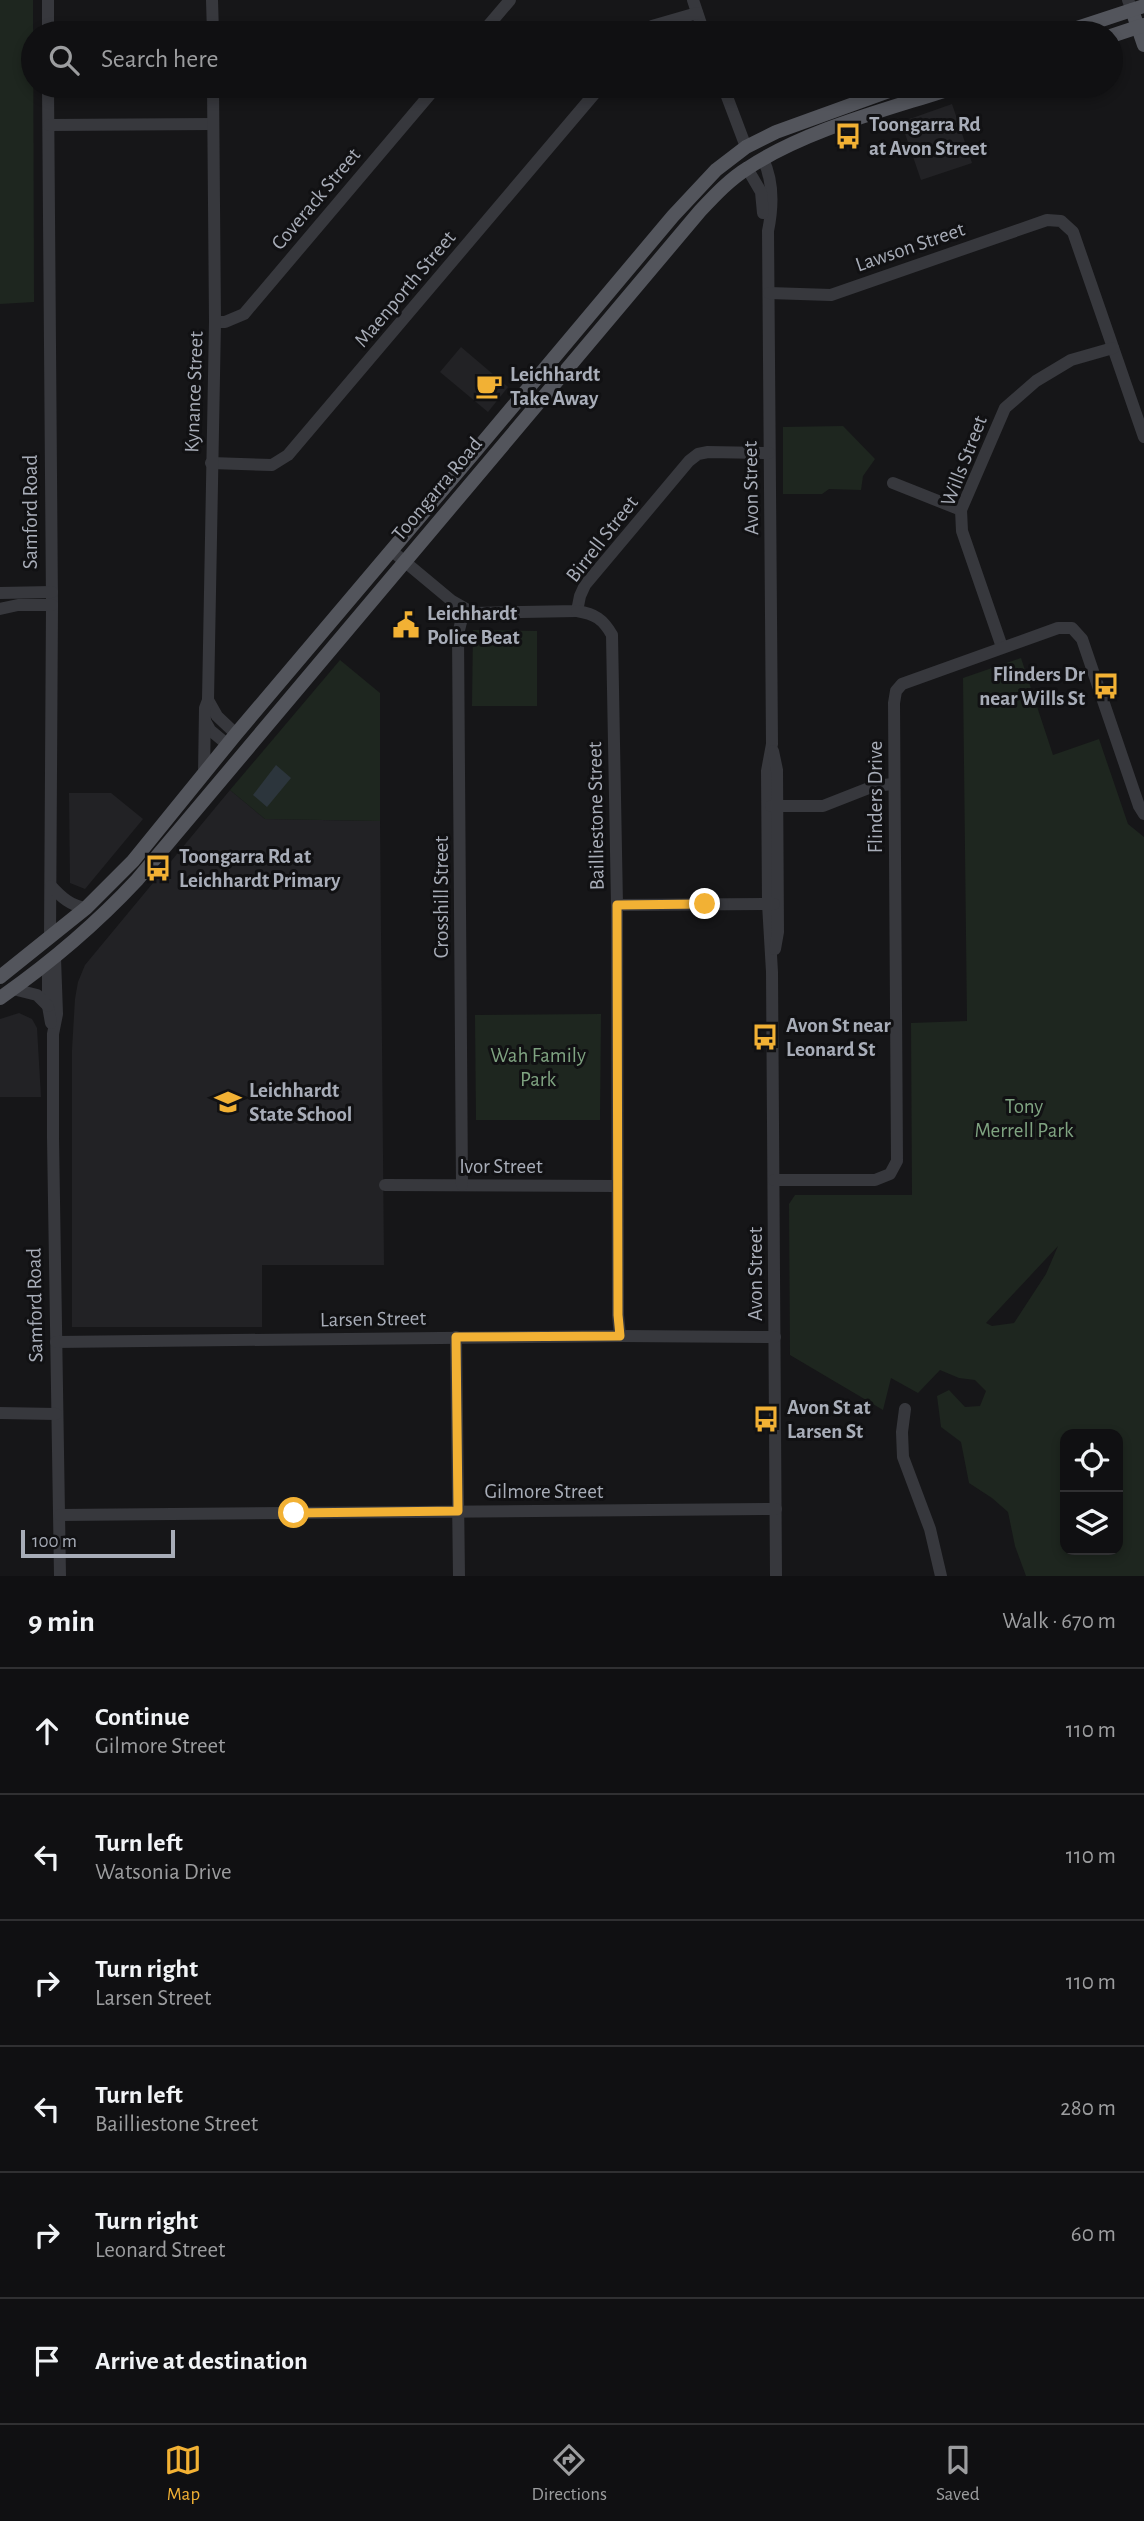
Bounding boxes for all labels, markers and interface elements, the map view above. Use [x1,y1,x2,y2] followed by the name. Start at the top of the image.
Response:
[21,21,1123,98] search box
[45,41,83,79] icon: search
[101,46,219,72] text: Search here
[869,114,987,159] place label: Toongarra Rd at Avon Street
[833,121,863,151] bus stop icon: Toongarra Rd at Avon Street
[268,144,365,254] street label: Coverack Street
[853,218,968,275] street label: Lawson Street
[350,227,460,351] street label: Maenporth Street
[181,331,207,453] street label: Kynance Street
[510,364,600,409] place label: Leichhardt Take Away
[474,371,504,401] cafe icon: Leichhardt Take Away
[937,413,991,509] street label: Wills Street
[388,433,486,545] street label: Toongarra Road
[740,440,762,535] street label: Avon Street
[20,455,41,569] street label: Samford Road
[562,492,642,586] street label: Birrell Street
[427,603,520,648] place label: Leichhardt Police Beat
[391,610,421,640] public building icon: Leichhardt Police Beat
[979,664,1086,709] place label: Flinders Dr near Wills St
[1091,671,1121,701] bus stop icon: Flinders Dr near Wills St
[584,741,608,891] street label: Bailliestone Street
[865,741,886,853] street label: Flinders Drive
[431,836,452,958] street label: Crosshill Street
[179,846,341,891] place label: Toongarra Rd at Leichhardt Primary
[143,853,173,883] bus stop icon: Toongarra Rd at Leichhardt Primary
[689,888,720,919] route end
[786,1015,891,1060] place label: Avon St near Leonard St
[750,1022,780,1052] bus stop icon: Avon St near Leonard St
[490,1045,586,1090] park label: Wah Family Park
[249,1080,352,1125] place label: Leichhardt State School
[213,1087,243,1117] school or university icon: Leichhardt State School
[974,1096,1074,1141] park label: Tony Merrell Park
[459,1156,543,1177] street label: Ivor Street
[745,1227,766,1321] street label: Avon Street
[24,1247,46,1362] street label: Samford Road
[320,1308,427,1330] street label: Larsen Street
[787,1397,871,1442] place label: Avon St at Larsen St
[751,1404,781,1434] bus stop icon: Avon St at Larsen St
[1060,1429,1123,1555] map controls
[1060,1429,1123,1492] button: locate
[484,1481,604,1502] street label: Gilmore Street
[1060,1492,1123,1555] button: layers
[278,1497,309,1528] route start
[21,1527,175,1559] scale bar
[32,1532,77,1551] text: 100 m
[28,1607,95,1637] text: 9 min
[1002,1610,1116,1633] text: Walk · 670 m
[95,1704,190,1730] text: Continue
[28,1712,66,1750] icon: ahead
[1066,1719,1116,1742] text: 110 m
[95,1735,225,1758] text: Gilmore Street
[95,1830,183,1856] text: Turn left
[28,1838,66,1876] icon: left
[1066,1845,1116,1868] text: 110 m
[95,1861,232,1884] text: Watsonia Drive
[95,1956,198,1982] text: Turn right
[28,1964,66,2002] icon: right
[1066,1971,1116,1994] text: 110 m
[95,1987,211,2010] text: Larsen Street
[95,2082,183,2108] text: Turn left
[28,2090,66,2128] icon: left
[1060,2097,1116,2120] text: 280 m
[95,2113,258,2136] text: Bailliestone Street
[95,2208,198,2234] text: Turn right
[28,2216,66,2254] icon: right
[1071,2223,1116,2246] text: 60 m
[95,2239,225,2262] text: Leonard Street
[28,2342,66,2380] icon: arrive
[95,2348,308,2374] text: Arrive at destination
[164,2441,202,2506] tab: Map
[531,2441,607,2506] tab: Directions
[936,2441,980,2506] tab: Saved

